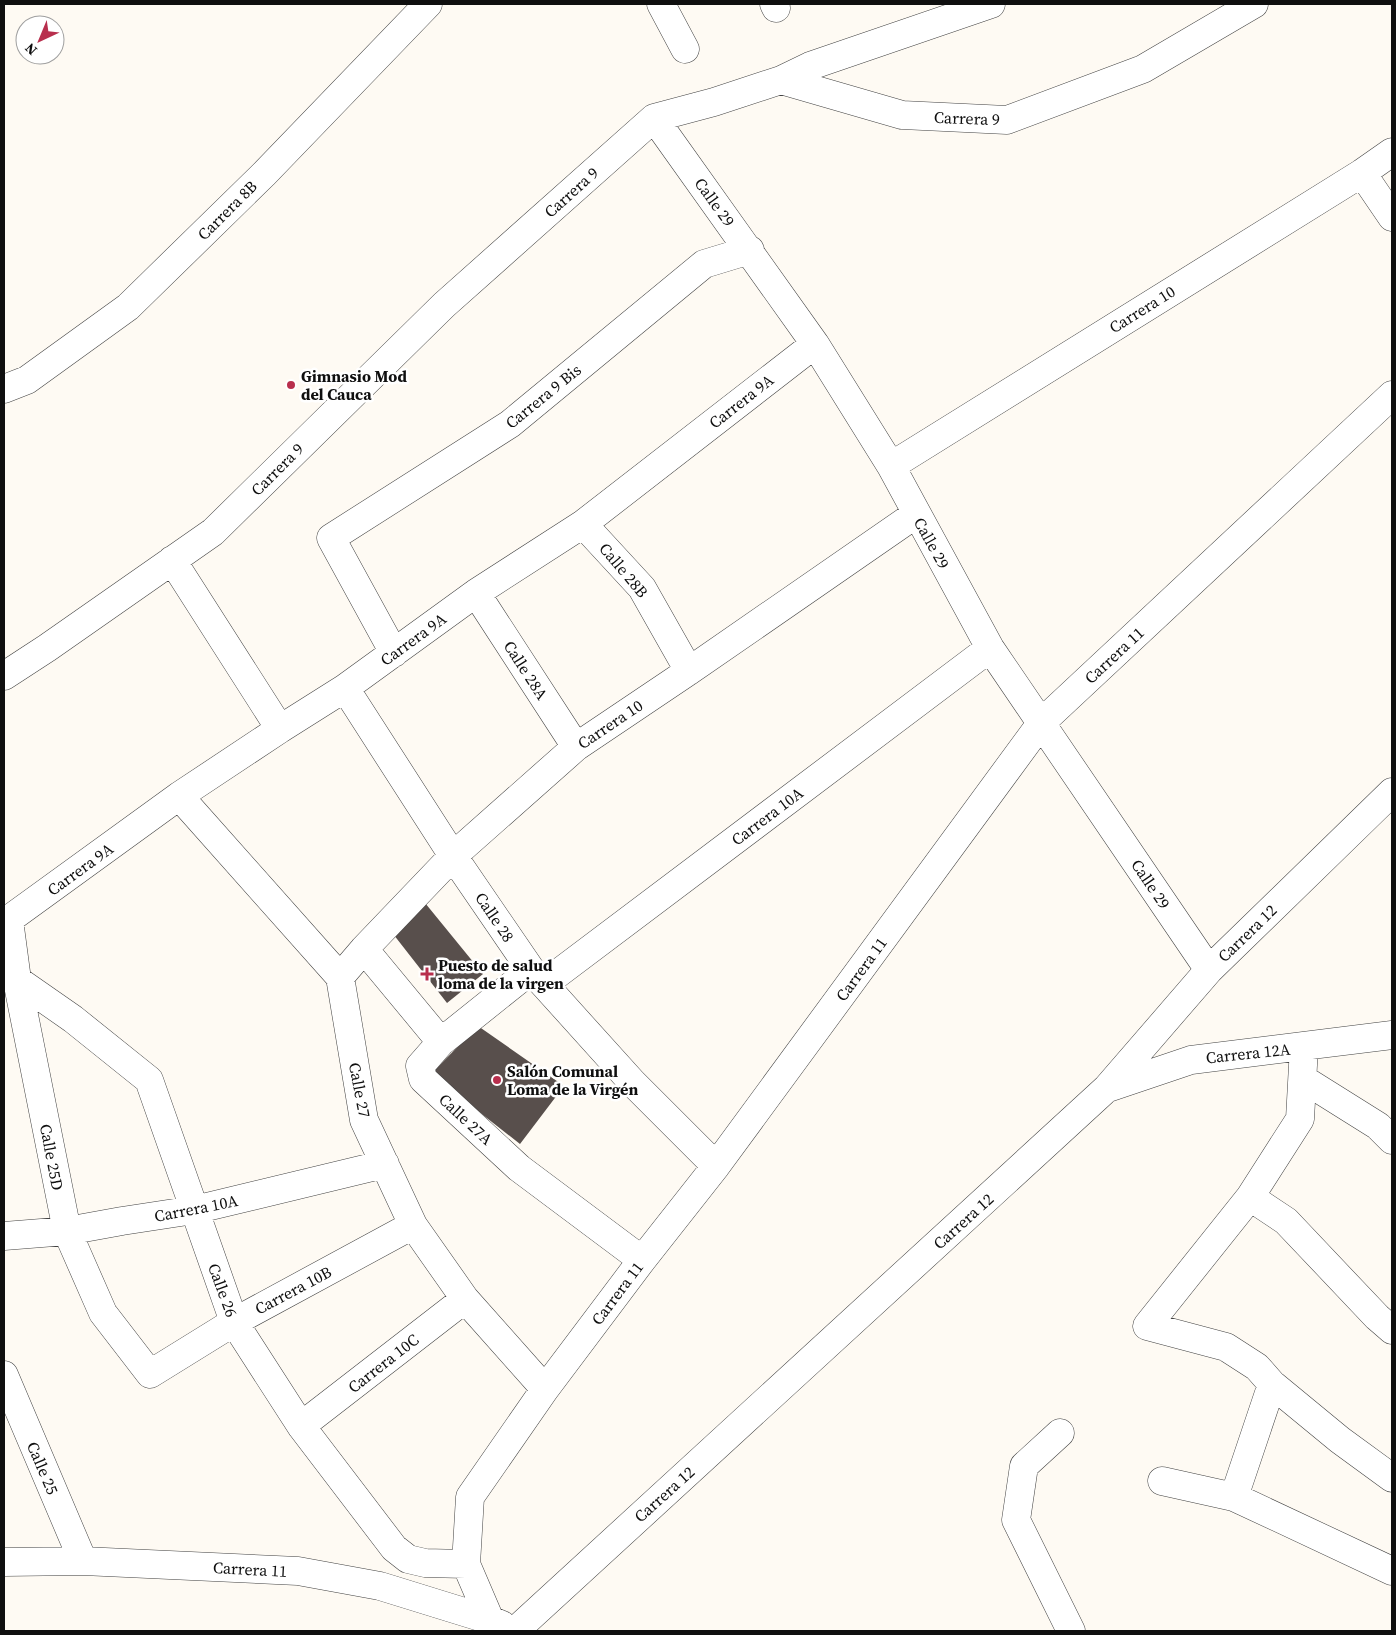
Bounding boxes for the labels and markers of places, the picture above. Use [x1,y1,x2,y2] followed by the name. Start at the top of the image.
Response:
[301,365,407,405] place label: Gimnasio Mod del Cauca
[285,379,297,391] marker: Gimnasio Mod del Cauca
[438,954,564,994] place label: Puesto de salud loma de la virgen
[420,967,434,981] marker: Puesto de salud loma de la virgen
[507,1060,638,1100] place label: Salón Comunal Loma de la Virgén
[491,1074,503,1086] marker: Salón Comunal Loma de la Virgén

